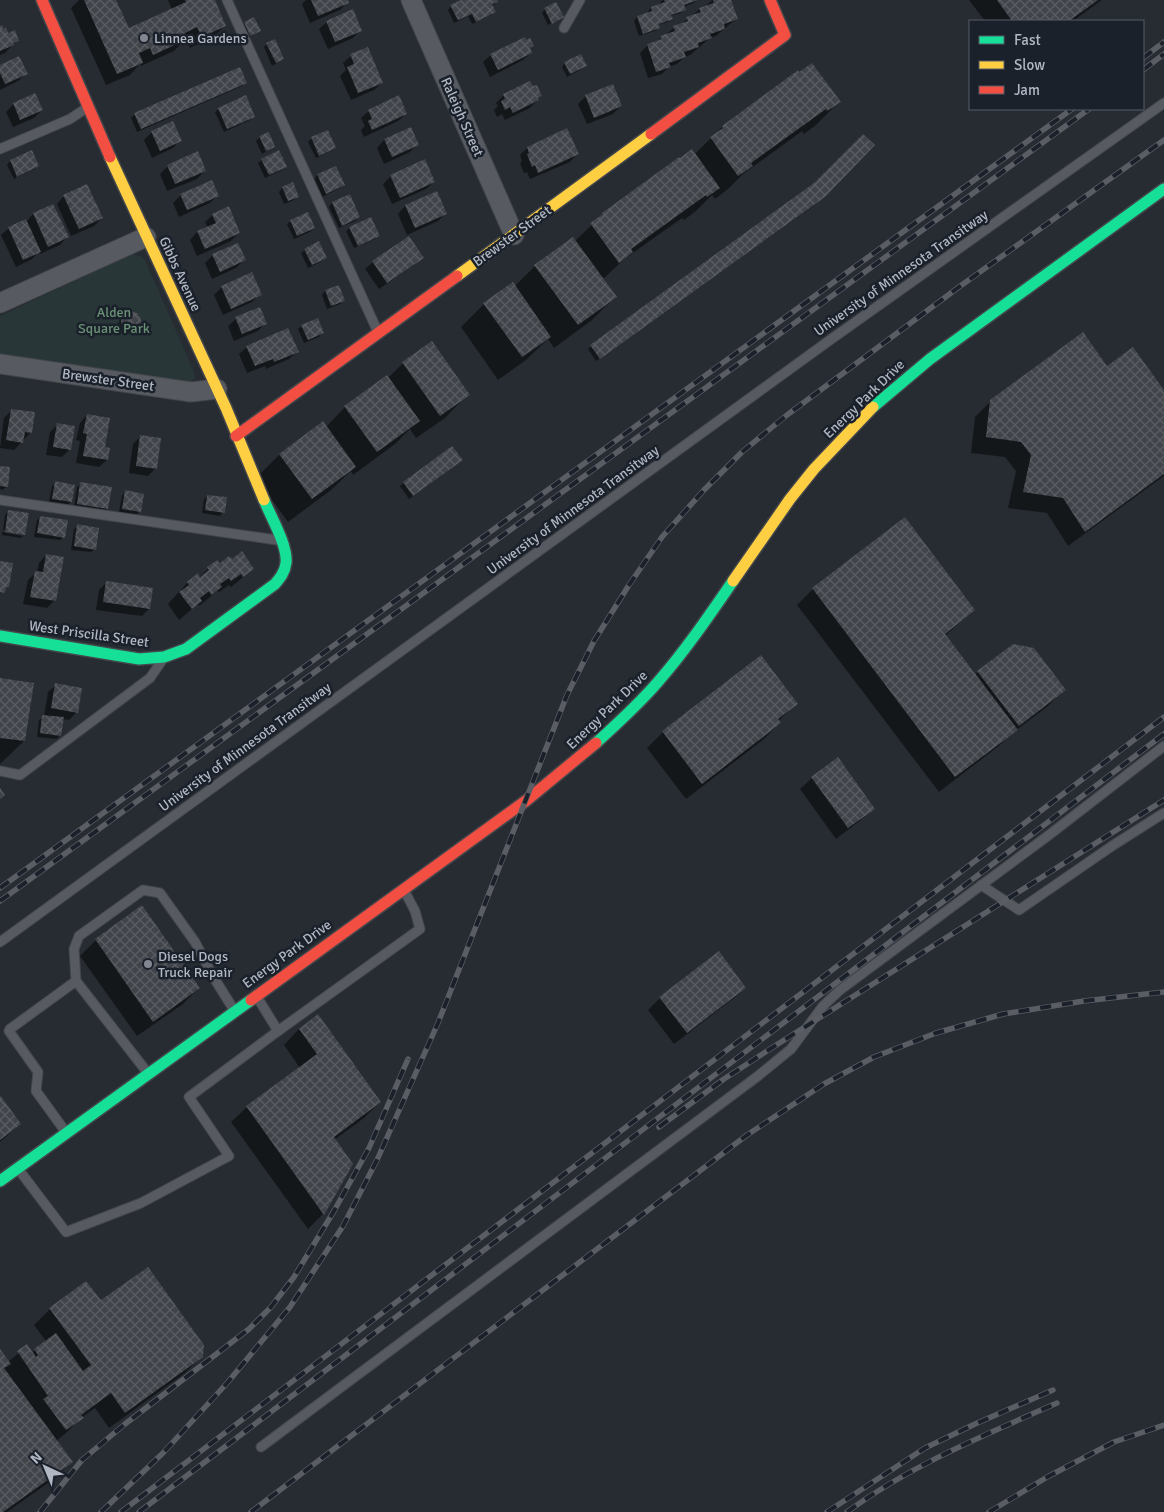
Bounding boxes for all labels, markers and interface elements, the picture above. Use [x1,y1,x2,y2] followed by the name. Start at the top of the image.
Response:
[969,20,1144,110] legend
[154,30,247,47] place label: Linnea Gardens
[1014,31,1041,49] text: Fast
[138,32,150,44] marker: Linnea Gardens
[1014,56,1045,74] text: Slow
[437,75,487,159] street label: Raleigh Street
[1014,81,1040,99] text: Jam
[469,202,555,270] street label: Brewster Street
[811,206,992,340] street label: University of Minnesota Transitway
[155,234,205,314] street label: Gibbs Avenue
[78,304,150,337] park label: Alden Square Park
[820,356,908,442] street label: Energy Park Drive
[61,365,155,395] street label: Brewster Street
[484,442,663,578] street label: University of Minnesota Transitway
[28,617,150,651] street label: West Priscilla Street
[563,667,651,753] street label: Energy Park Drive
[156,679,335,815] street label: University of Minnesota Transitway
[239,916,335,992] street label: Energy Park Drive
[158,948,233,981] place label: Diesel Dogs Truck Repair
[142,958,154,970] marker: Diesel Dogs Truck Repair
[20,1442,70,1492] north arrow
[27,1449,46,1468] text: N

